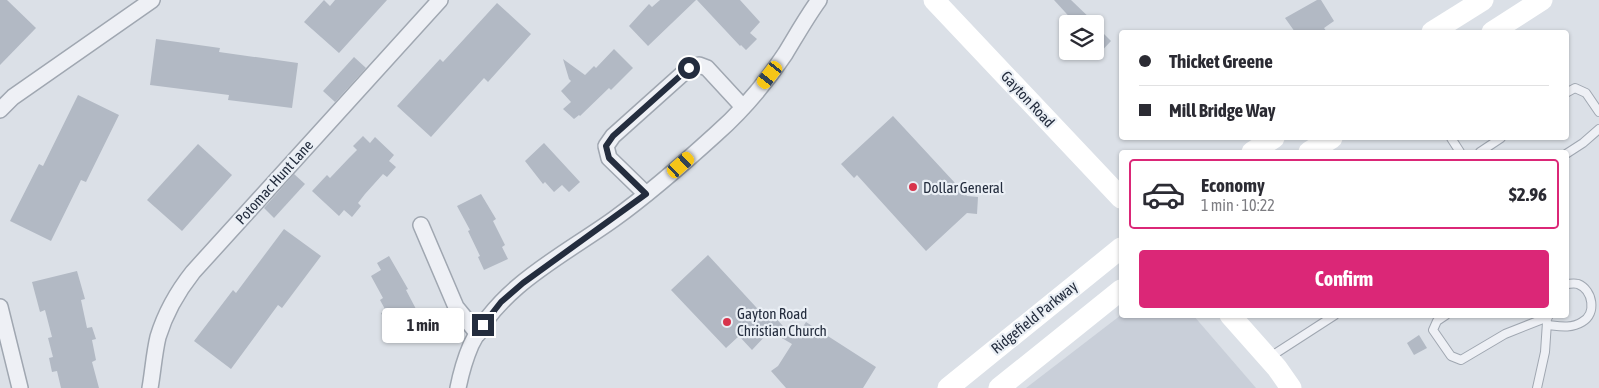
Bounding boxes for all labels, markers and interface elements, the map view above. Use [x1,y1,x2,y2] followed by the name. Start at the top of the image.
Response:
[1059,15,1104,60] map controls
[1059,15,1104,60] button: layers
[1169,50,1273,72] text: Thicket Greene
[678,57,700,79] route start
[754,59,785,91] car
[998,67,1058,131] street label: Gayton Road
[1169,99,1276,121] text: Mill Bridge Way
[232,136,316,228] street label: Potomac Hunt Lane
[664,149,697,181] car
[1141,172,1186,217] icon: car
[1201,174,1265,196] text: Economy
[923,179,1004,196] place label: Dollar General
[907,181,919,193] marker: Dollar General
[1509,183,1547,205] text: $2.96
[1201,196,1275,214] text: 1 min · 10:22
[1139,250,1549,308] button: Confirm
[988,277,1080,357] street label: Ridgefield Parkway
[737,305,827,339] place label: Gayton Road Christian Church
[383,308,466,342] callout: 1 min
[472,314,494,336] route end
[407,316,439,334] text: 1 min
[721,316,733,328] marker: Gayton Road Christian Church

